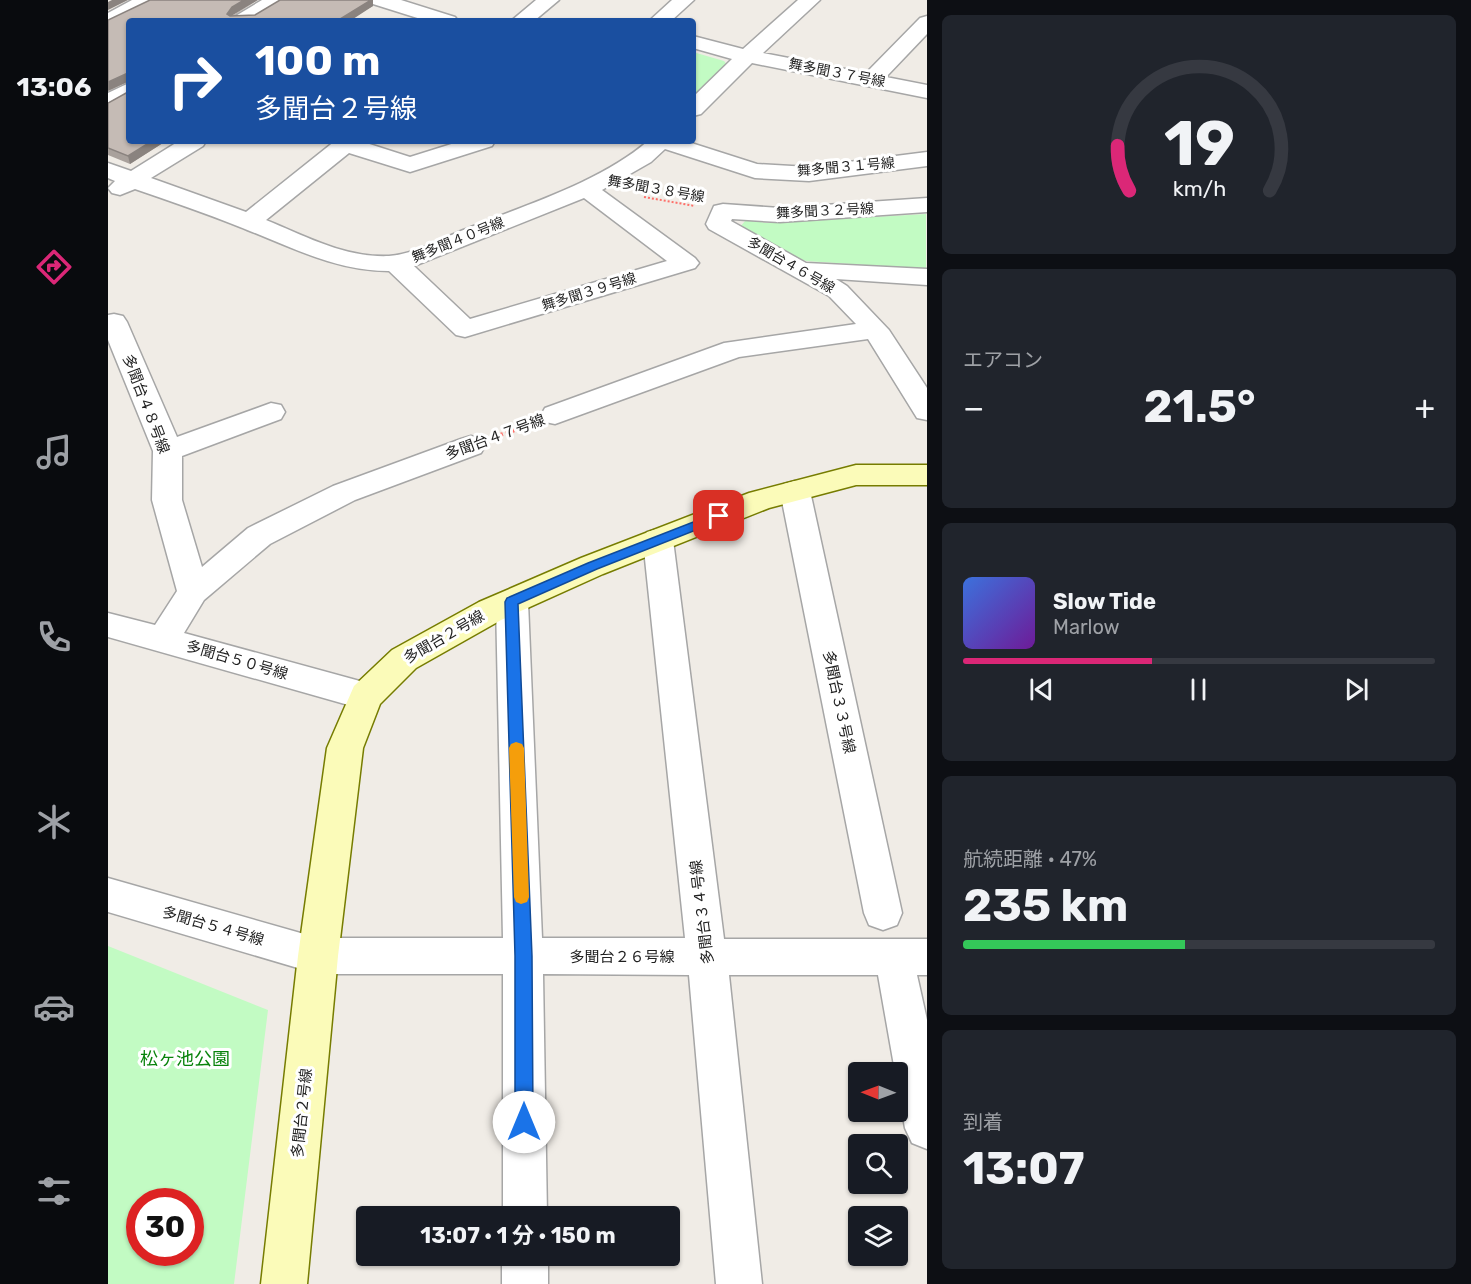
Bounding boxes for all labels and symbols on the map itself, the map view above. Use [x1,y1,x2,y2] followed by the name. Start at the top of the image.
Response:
[787,55,887,91] street label: 舞多聞３７号線
[796,154,896,180] street label: 舞多聞３１号線
[606,172,706,206] street label: 舞多聞３８号線
[776,200,874,222] street label: 舞多聞３２号線
[409,214,507,266] street label: 舞多聞４０号線
[744,233,838,297] street label: 多聞台４６号線
[540,270,638,314] street label: 舞多聞３９号線
[119,352,173,456] street label: 多聞台４８号線
[443,411,547,463] street label: 多聞台４７号線
[693,490,744,541] pin
[401,607,487,667] street label: 多聞台２号線
[184,637,290,683] street label: 多聞台５０号線
[819,649,859,755] street label: 多聞台３３号線
[687,859,717,965] street label: 多聞台３４号線
[160,903,266,949] street label: 多聞台５４号線
[569,948,675,966] street label: 多聞台２６号線
[140,1048,230,1070] park label: 松ヶ池公園
[848,1062,908,1122] north arrow
[288,1067,316,1159] street label: 多聞台２号線
[492,1090,556,1154] position arrow
[126,1188,204,1266] speed limit sign: 30

